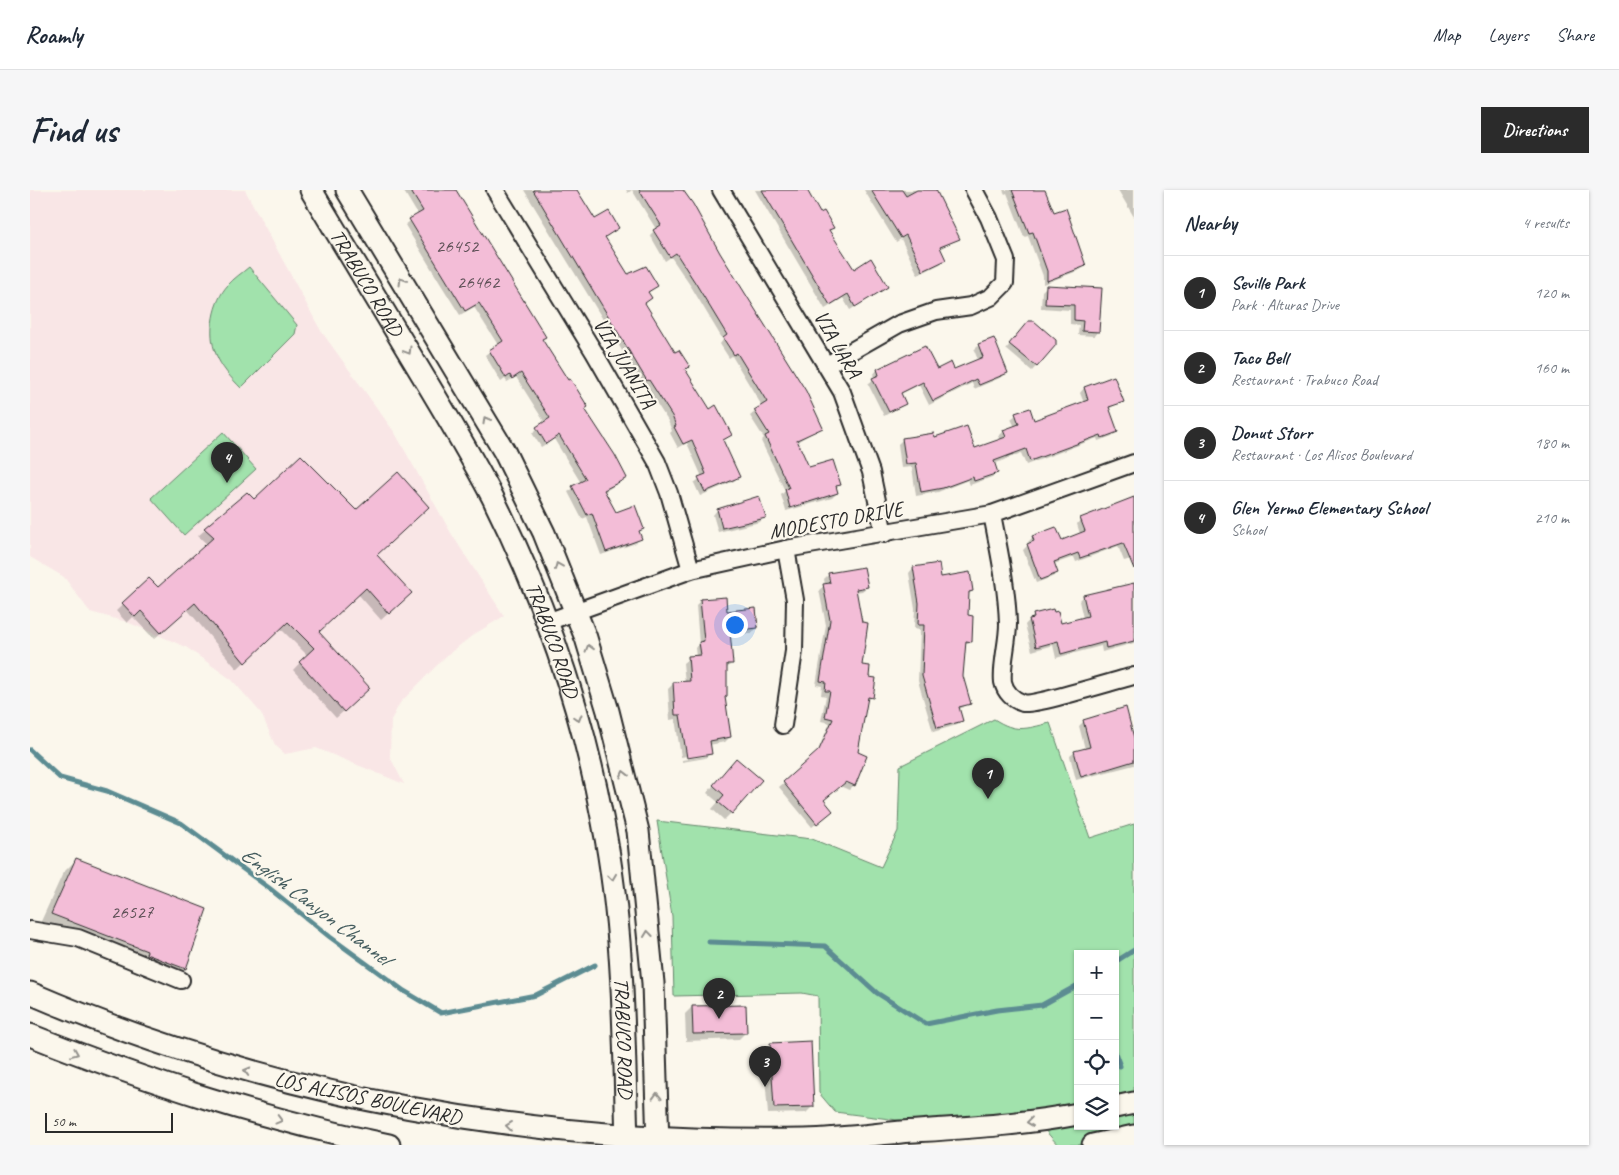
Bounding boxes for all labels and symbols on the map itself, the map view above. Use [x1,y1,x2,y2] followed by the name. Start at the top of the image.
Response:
[324,224,410,342] street label: TRABUCO ROAD
[436,234,480,258] house number: 26452
[457,270,501,294] house number: 26462
[398,277,408,286] one-way arrow
[808,306,868,384] street label: VIA LARA
[588,313,662,413] street label: VIA JUANITA
[402,346,412,355] one-way arrow
[482,417,492,426] one-way arrow
[211,442,243,483] pin: 4
[767,495,907,545] street label: MODESTO DRIVE
[554,562,564,571] one-way arrow
[520,579,585,702] street label: TRABUCO ROAD
[722,612,748,638] your location
[584,644,594,652] one-way arrow
[572,714,583,723] one-way arrow
[972,758,1004,799] pin: 1
[619,769,630,778] one-way arrow
[235,840,402,976] water label: English Canyon Channel
[606,874,617,882] one-way arrow
[111,900,155,924] house number: 26527
[643,930,654,938] one-way arrow
[608,977,639,1100] street label: TRABUCO ROAD
[703,978,735,1019] pin: 2
[749,1046,781,1087] pin: 3
[70,1047,79,1057] one-way arrow
[272,1066,465,1131] street label: LOS ALISOS BOULEVARD
[244,1067,252,1077] one-way arrow
[652,1092,663,1100] one-way arrow
[45,1110,172,1133] scale bar
[275,1114,284,1125] one-way arrow
[1025,1116,1034,1126] one-way arrow
[505,1121,513,1132] one-way arrow

